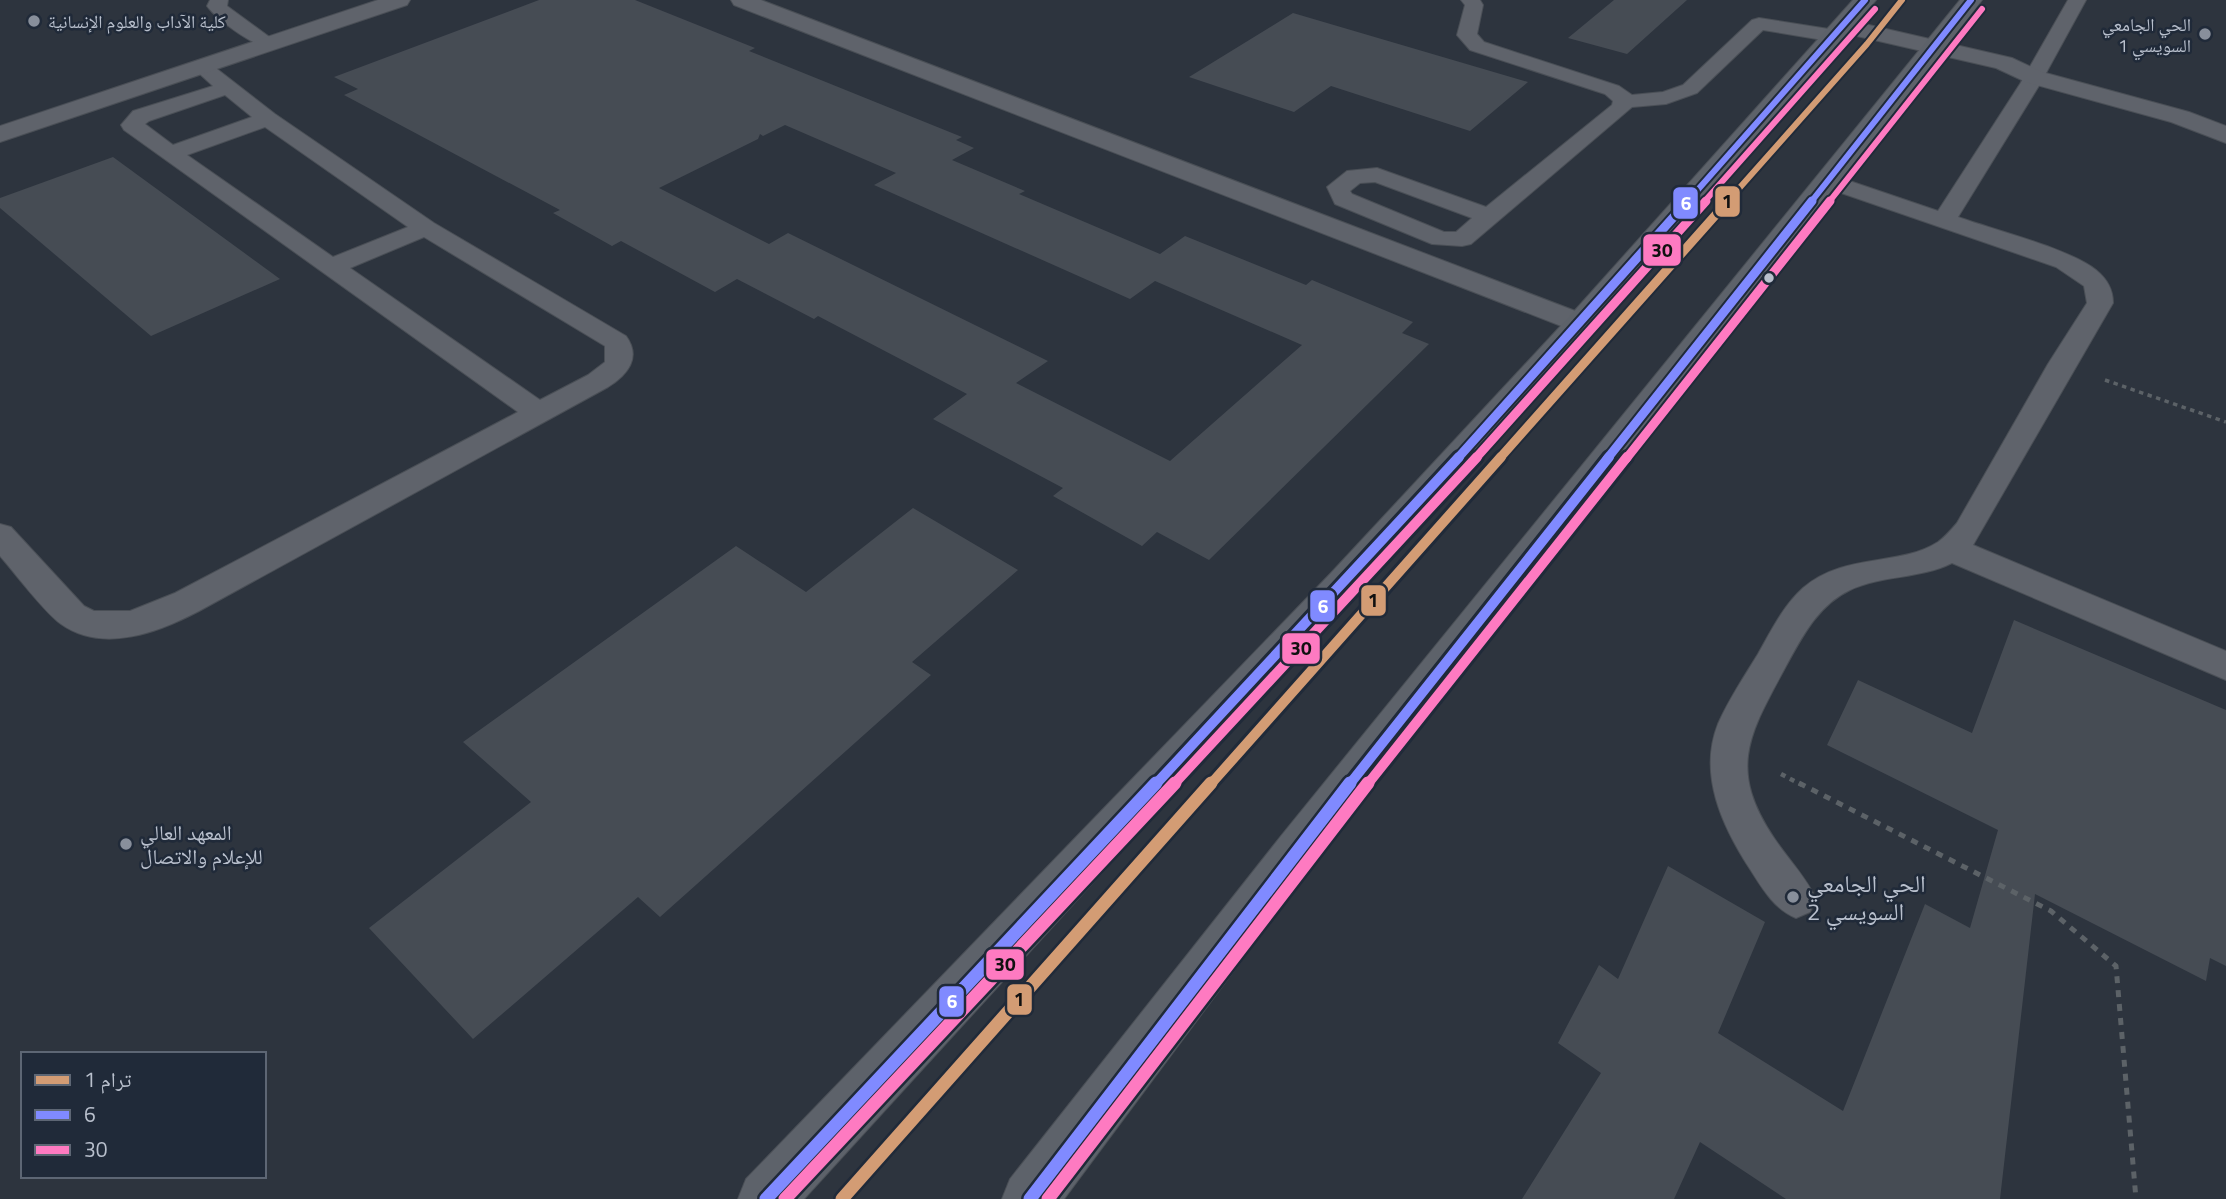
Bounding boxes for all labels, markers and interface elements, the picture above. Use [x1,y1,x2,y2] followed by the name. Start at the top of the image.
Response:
[48,8,226,35] place label: كلية الآداب والعلوم الإنسانية
[2102,11,2191,60] place label: الحي الجامعي السويسي 1
[26,13,42,29] marker: كلية الآداب والعلوم الإنسانية
[2197,26,2213,42] marker: الحي الجامعي السويسي 1
[1714,185,1741,218] line badge: 1
[1672,186,1699,220] line badge: 6
[1722,186,1732,215] text: 1
[1681,188,1692,217] text: 6
[1642,233,1682,267] line badge: 30
[1651,235,1673,264] text: 30
[1762,271,1776,285] unlabelled marker
[1360,584,1387,617] line badge: 1
[1368,585,1378,614] text: 1
[1309,589,1336,623] line badge: 6
[1318,591,1329,620] text: 6
[1281,632,1321,665] line badge: 30
[1290,633,1312,662] text: 30
[140,816,263,872] place label: المعهد العالي للإعلام والاتصال
[118,836,134,852] marker: المعهد العالي للإعلام والاتصال
[1807,865,1926,931] place label: الحي الجامعي السويسي 2
[1785,889,1801,905] marker: الحي الجامعي السويسي 2
[985,948,1025,981] line badge: 30
[994,949,1016,978] text: 30
[1006,983,1033,1016] line badge: 1
[1014,984,1024,1013] text: 1
[938,985,965,1018] line badge: 6
[947,986,958,1015] text: 6
[21,1052,266,1178] legend
[84,1063,131,1095] text: ترام 1
[84,1098,96,1130] text: 6
[84,1133,108,1165] text: 30

